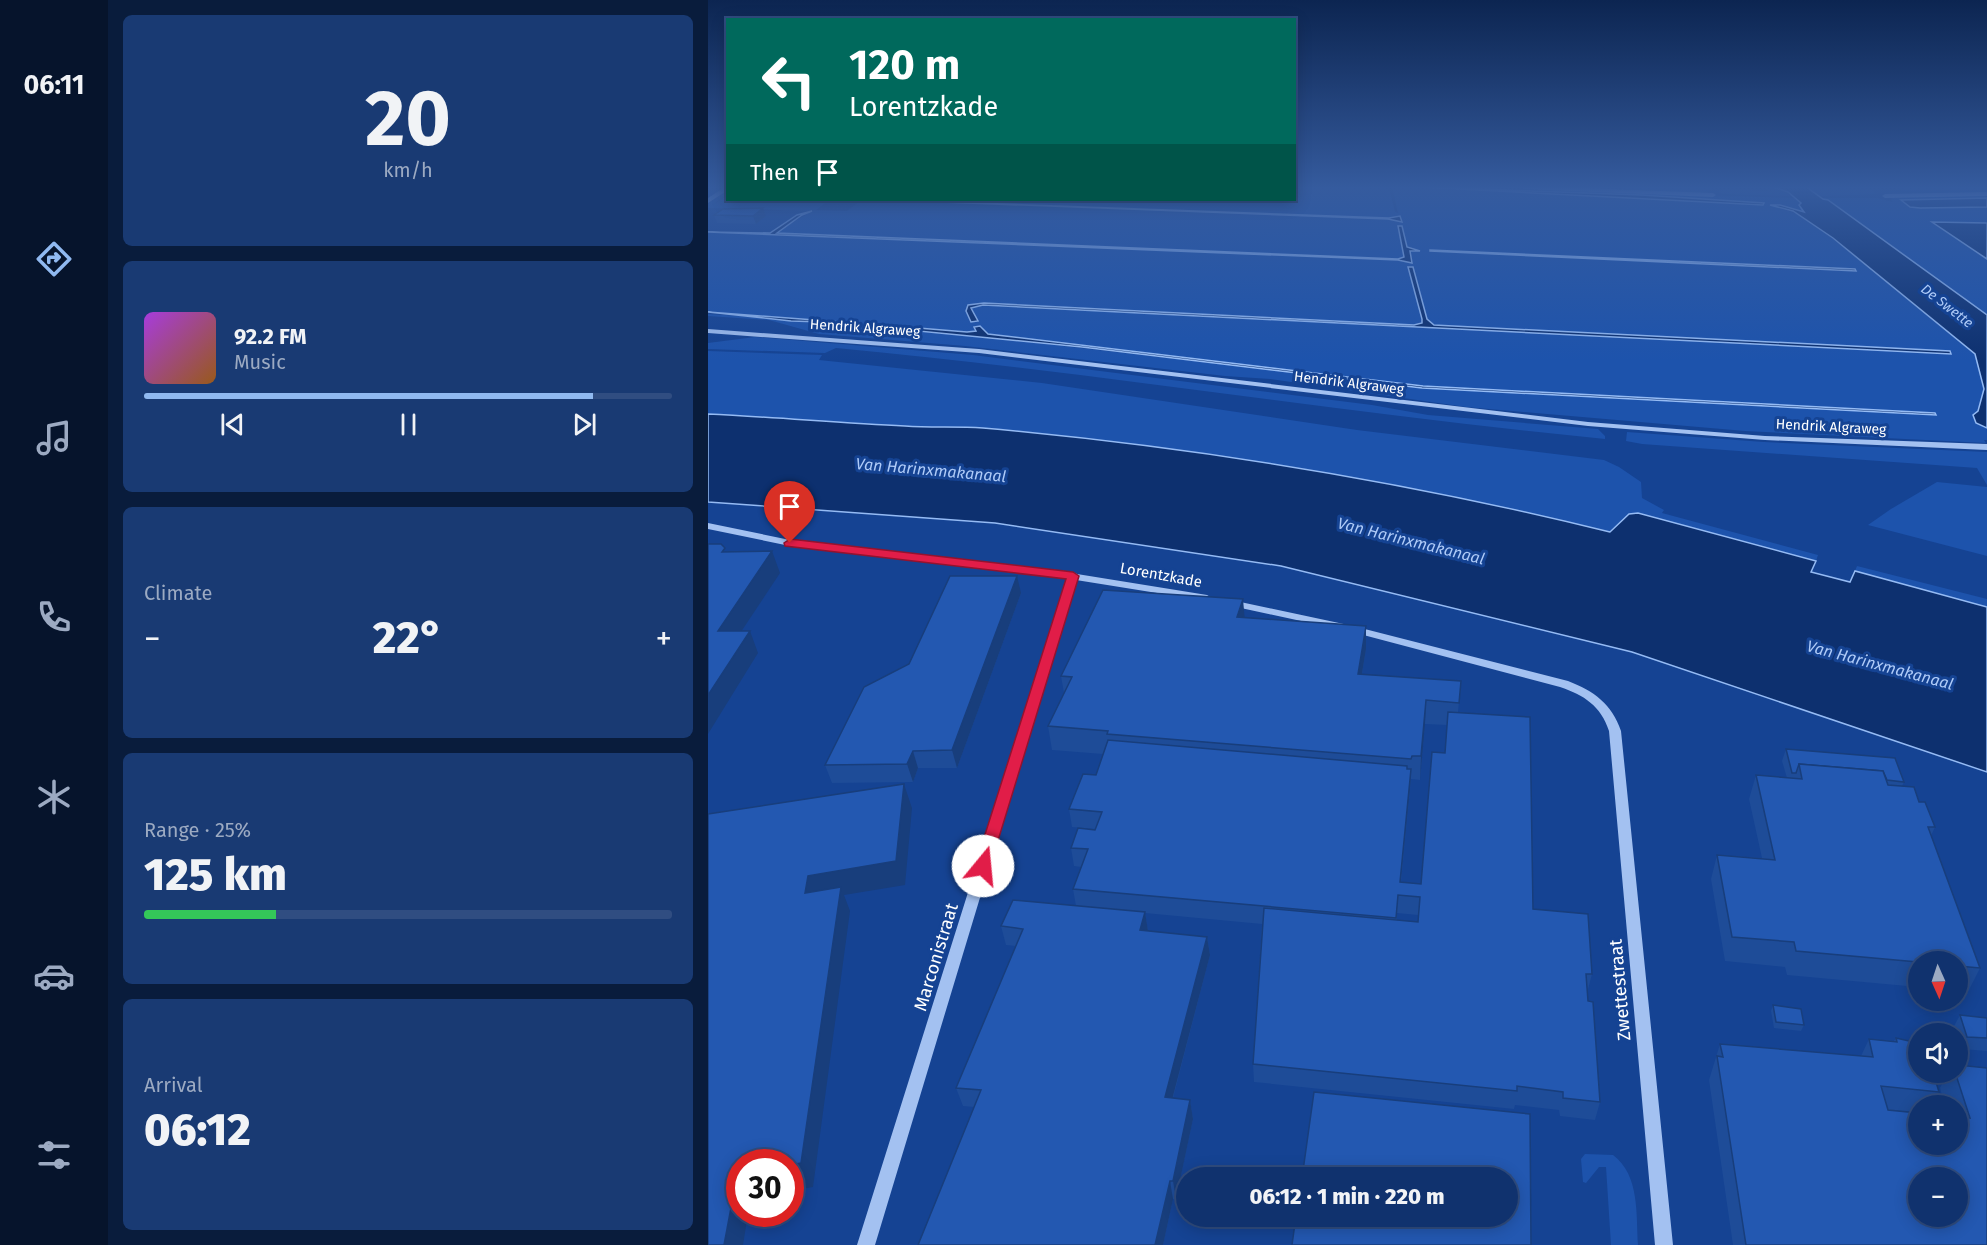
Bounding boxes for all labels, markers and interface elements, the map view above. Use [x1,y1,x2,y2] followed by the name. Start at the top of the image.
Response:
[849,40,960,90] text: 120 m
[750,42,828,120] icon: left
[23,69,85,101] text: 06:11
[365,72,451,166] text: 20
[849,91,998,123] text: Lorentzkade
[811,156,844,189] icon: arrive
[383,158,433,182] text: km/h
[750,159,799,186] text: Then
[33,238,75,280] icon: directions
[1918,280,1976,332] water label: De Swette
[809,316,922,340] street label: Hendrik Algraweg
[234,323,307,350] text: 92.2 FM
[234,350,286,374] text: Music
[1293,368,1406,398] street label: Hendrik Algraweg
[216,408,249,441] icon: previous
[392,408,425,441] icon: pause
[568,408,601,441] icon: next
[1775,416,1887,438] street label: Hendrik Algraweg
[33,417,75,459] icon: music
[855,454,1007,486] water label: Van Harinxmakanaal
[764,481,815,543] pin
[773,490,806,523] icon: arrive
[1335,514,1487,568] water label: Van Harinxmakanaal
[1119,559,1203,591] street label: Lorentzkade
[144,581,212,605] text: Climate
[33,596,75,638] icon: phone
[373,611,443,665] text: 22°
[144,619,161,659] text: −
[656,619,672,659] text: +
[1805,636,1955,694] water label: Van Harinxmakanaal
[33,776,75,818] icon: climate
[144,818,251,842] text: Range · 25%
[951,834,1015,898] position arrow
[144,848,287,902] text: 125 km
[909,900,963,1014] street label: Marconistraat
[1605,938,1635,1042] street label: Zwettestraat
[1908,951,1968,1011] north arrow
[1908,951,1968,1227] map controls
[33,955,75,997] icon: car
[1908,1023,1968,1083] button: sound
[144,1073,203,1097] text: Arrival
[1908,1095,1968,1155] button: +
[144,1103,251,1157] text: 06:12
[33,1134,75,1176] icon: filters
[726,1149,804,1227] speed limit sign: 30
[1908,1167,1968,1227] button: −
[1249,1183,1445,1210] text: 06:12 · 1 min · 220 m

